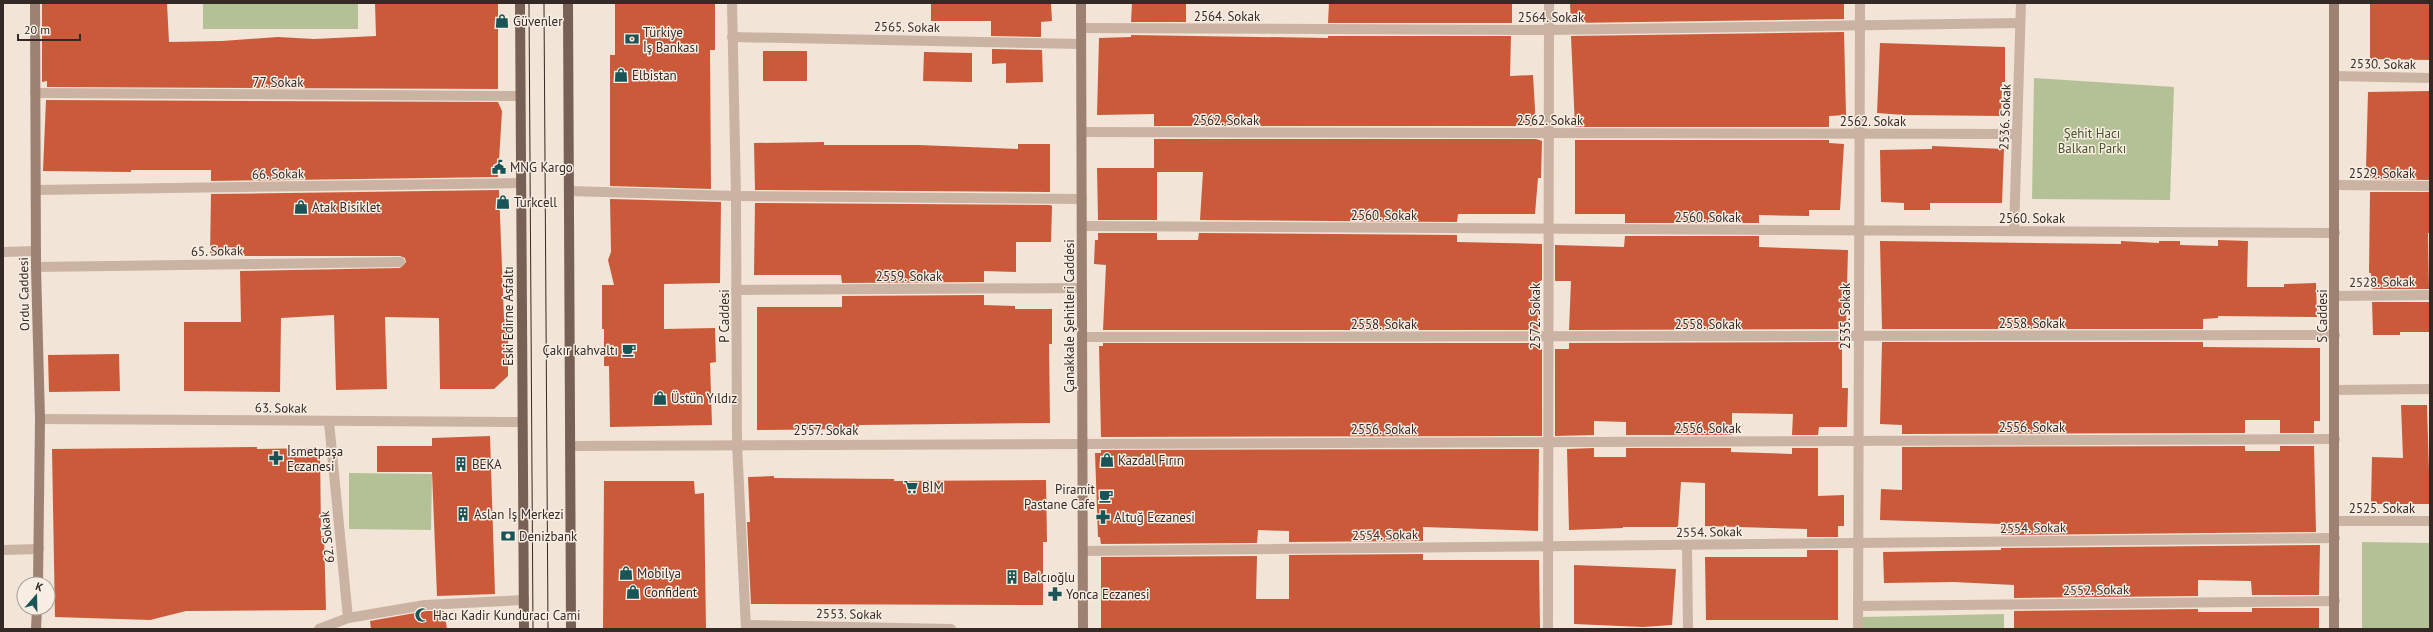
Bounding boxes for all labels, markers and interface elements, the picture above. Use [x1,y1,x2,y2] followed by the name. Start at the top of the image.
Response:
[1194,8,1261,25] street label: 2564. Sokak
[1518,9,1585,26] street label: 2564. Sokak
[494,13,510,29] shop icon: Güvenler
[513,13,563,30] place label: Güvenler
[18,16,80,42] scale bar
[874,18,941,36] street label: 2565. Sokak
[24,22,50,37] text: 20 m
[643,24,699,56] place label: Türkiye İş Bankası
[624,31,640,47] bank icon: Türkiye İş Bankası
[2350,55,2417,73] street label: 2530. Sokak
[613,67,629,83] shop icon: Elbistan
[632,67,677,84] place label: Elbistan
[253,74,304,91] street label: 77. Sokak
[1995,83,2015,150] street label: 2536. Sokak
[1193,112,1260,129] street label: 2562. Sokak
[1517,112,1584,129] street label: 2562. Sokak
[1840,113,1907,130] street label: 2562. Sokak
[2058,125,2126,157] park label: Şehit Hacı Balkan Parkı
[491,159,507,175] public building icon: MNG Kargo
[510,159,573,176] place label: MNG Kargo
[252,165,305,183] street label: 66. Sokak
[2349,165,2416,182] street label: 2529. Sokak
[495,194,511,210] shop icon: Turkcell
[514,194,557,211] place label: Turkcell
[293,199,309,215] shop icon: Atak Bisiklet
[312,199,381,216] place label: Atak Bisiklet
[1351,207,1418,224] street label: 2560. Sokak
[1675,209,1742,226] street label: 2560. Sokak
[1999,210,2066,227] street label: 2560. Sokak
[1061,239,1078,393] street label: Çanakkale Şehitleri Caddesi
[191,242,244,260] street label: 65. Sokak
[15,257,33,331] street label: Ordu Caddesi
[500,266,517,366] street label: Eski Edirne Asfaltı
[876,268,943,285] street label: 2559. Sokak
[2349,273,2416,291] street label: 2528. Sokak
[1527,282,1544,349] street label: 2572. Sokak
[1837,282,1854,349] street label: 2535. Sokak
[716,289,733,343] street label: P Caddesi
[2314,289,2331,343] street label: S Caddesi
[1999,315,2066,332] street label: 2558. Sokak
[1351,316,1418,333] street label: 2558. Sokak
[1675,316,1742,333] street label: 2558. Sokak
[543,342,618,359] place label: Çakır kahvaltı
[621,342,637,358] cafe icon: Çakır kahvaltı
[652,390,668,406] shop icon: Üstün Yıldız
[671,390,738,407] place label: Üstün Yıldız
[255,399,308,417] street label: 63. Sokak
[1999,419,2066,436] street label: 2556. Sokak
[1675,420,1742,437] street label: 2556. Sokak
[1351,421,1418,438] street label: 2556. Sokak
[794,422,859,439] street label: 2557. Sokak
[287,443,343,475] place label: İsmetpaşa Eczanesi
[268,450,284,466] pharmacy icon: İsmetpaşa Eczanesi
[1099,452,1115,468] shop icon: Kazdal Fırın
[1118,452,1184,469] place label: Kazdal Fırın
[453,456,469,472] building icon: BEKA
[472,456,502,473] place label: BEKA
[903,479,919,495] supermarket icon: BİM
[922,479,944,496] place label: BİM
[1024,481,1096,513] place label: Piramit Pastane Cafe
[1098,488,1114,504] cafe icon: Piramit Pastane Cafe
[2349,500,2416,517] street label: 2525. Sokak
[455,506,471,522] building icon: Aslan İş Merkezi
[474,506,564,523] place label: Aslan İş Merkezi
[316,509,338,564] street label: 62. Sokak
[1095,509,1111,525] pharmacy icon: Altuğ Eczanesi
[1114,509,1195,526] place label: Altuğ Eczanesi
[2000,519,2067,537] street label: 2554. Sokak
[1676,523,1743,541] street label: 2554. Sokak
[1352,526,1419,544] street label: 2554. Sokak
[500,528,516,544] bank icon: Denizbank
[519,528,578,545] place label: Denizbank
[618,565,634,581] shop icon: Mobilya
[637,565,681,582] place label: Mobilya
[1004,569,1020,585] building icon: Balcıoğlu
[1023,569,1075,586] place label: Balcıoğlu
[16,576,56,616] north arrow
[34,579,45,594] text: K
[2063,581,2130,599] street label: 2552. Sokak
[625,584,641,600] shop icon: Confident
[644,584,698,601] place label: Confident
[1047,586,1063,602] pharmacy icon: Yonca Eczanesi
[1066,586,1150,603] place label: Yonca Eczanesi
[816,605,883,623] street label: 2553. Sokak
[414,607,430,623] mosque icon: Hacı Kadir Kunduracı Cami
[433,607,580,624] place label: Hacı Kadir Kunduracı Cami

